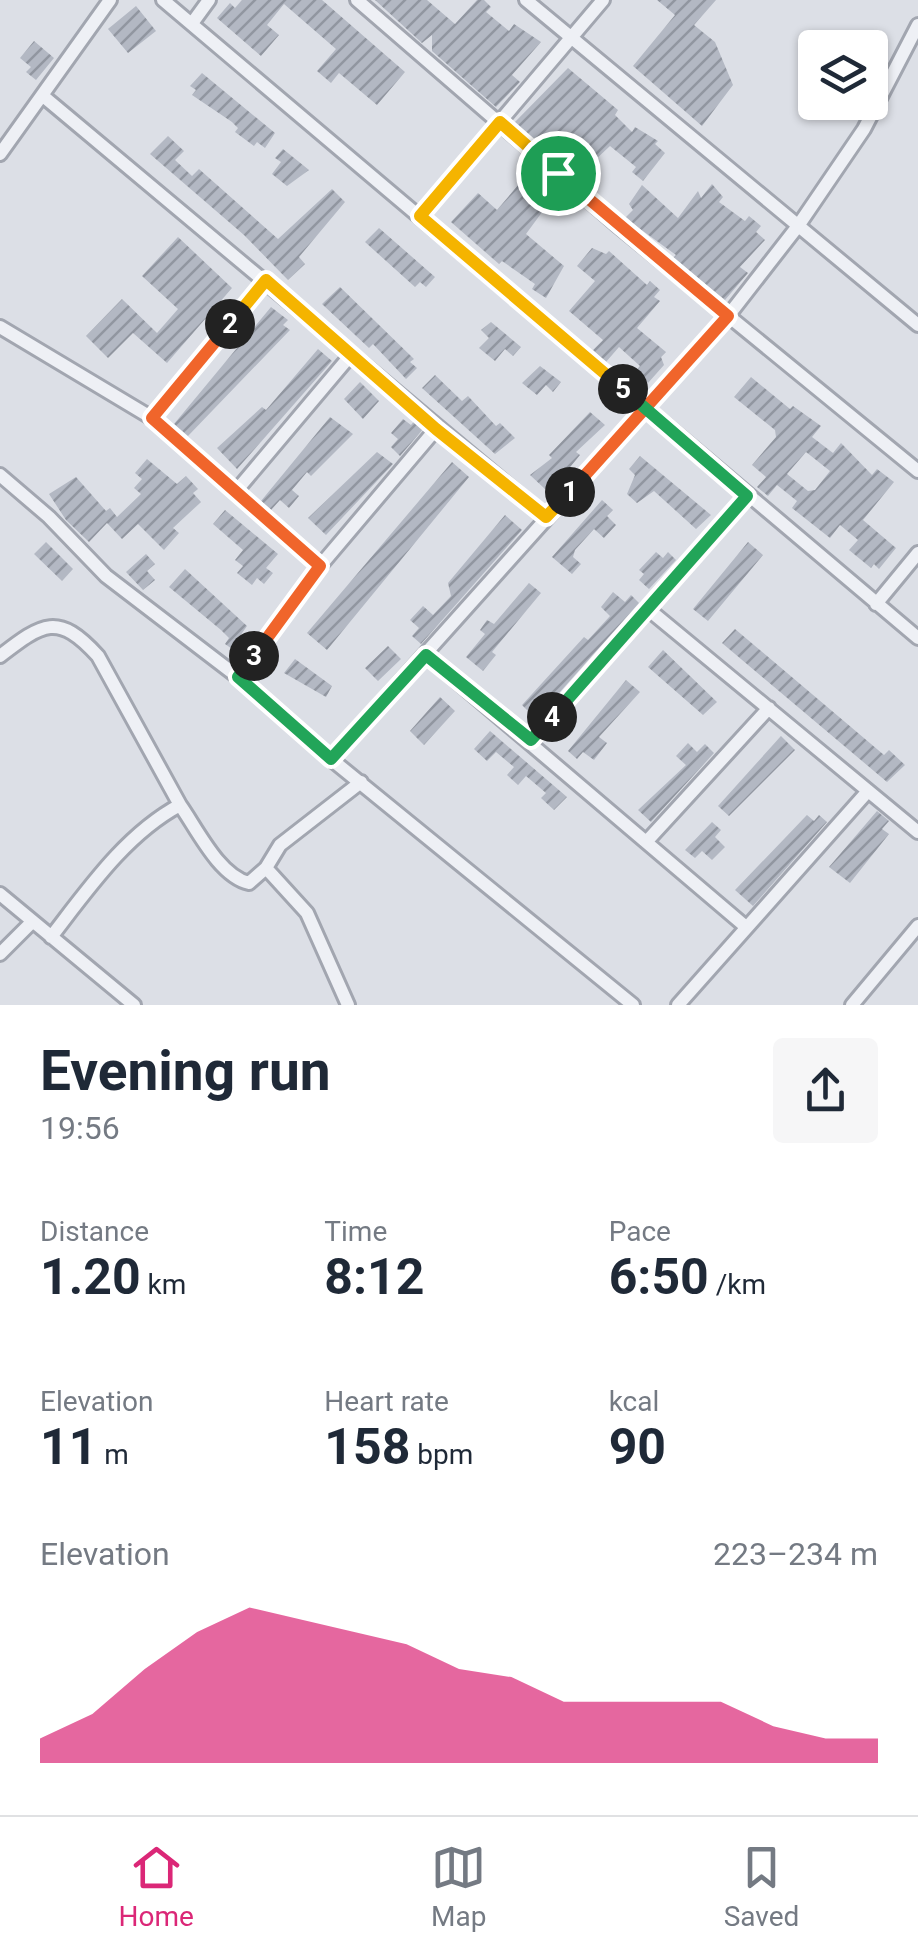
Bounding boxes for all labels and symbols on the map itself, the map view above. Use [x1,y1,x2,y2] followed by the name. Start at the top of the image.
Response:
[516,131,601,216] pin
[205,299,255,349] pin: 2
[598,364,648,414] pin: 5
[545,467,595,517] pin: 1
[229,631,279,681] pin: 3
[527,692,577,742] pin: 4

